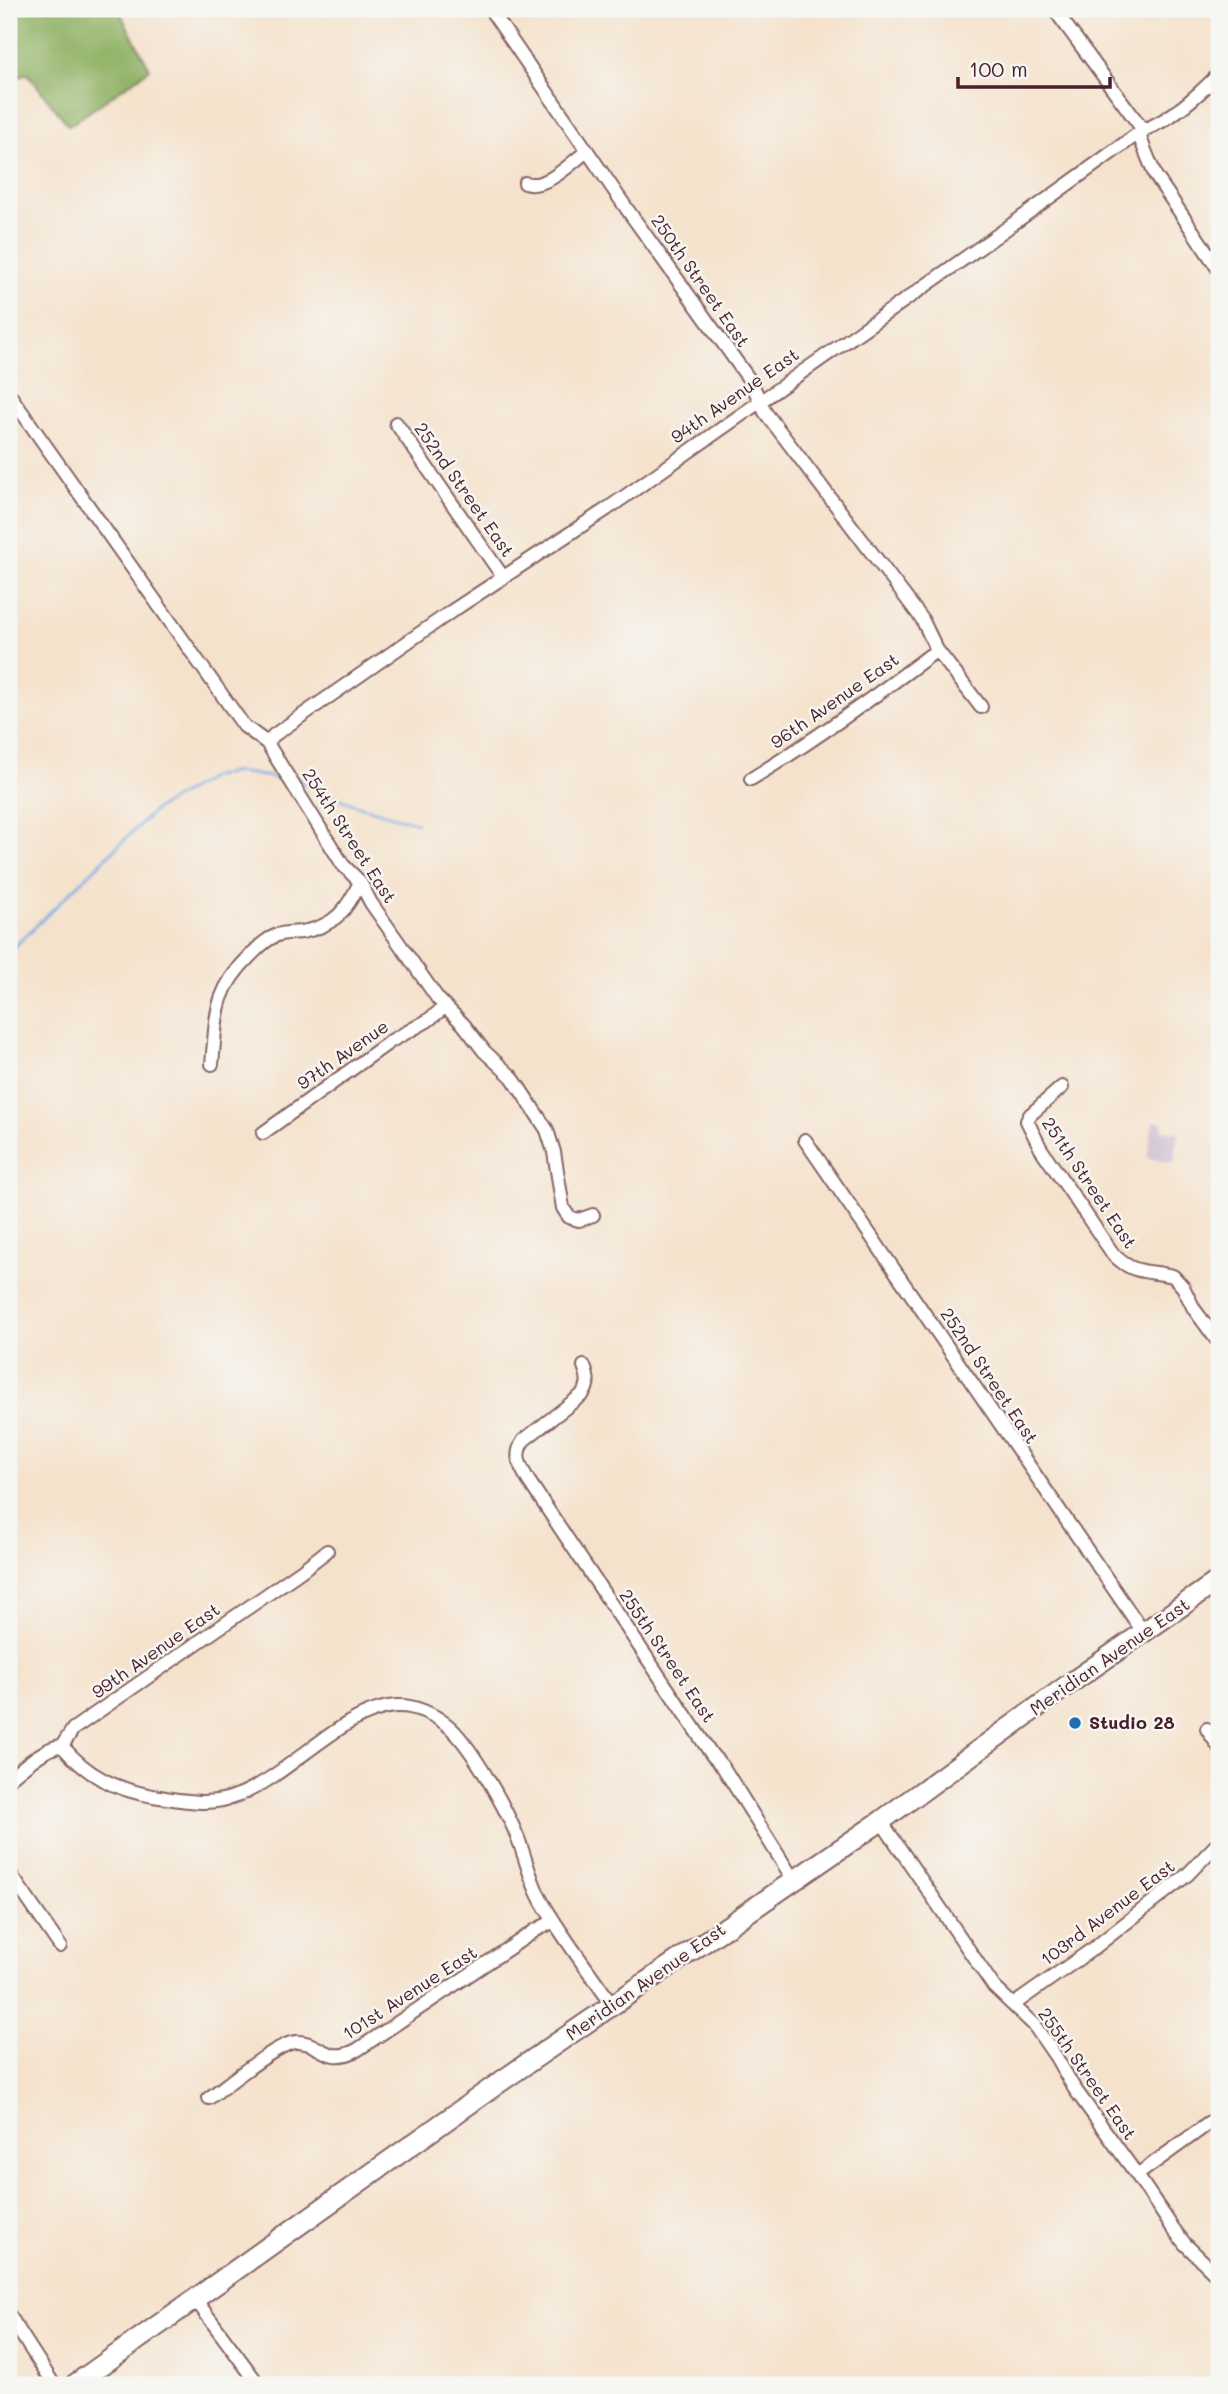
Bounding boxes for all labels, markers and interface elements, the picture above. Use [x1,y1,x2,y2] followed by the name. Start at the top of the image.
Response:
[958,46,1111,90] scale bar
[969,55,1028,82] text: 100 m
[646,209,756,351] street label: 250th Street East
[666,342,803,448] street label: 94th Avenue East
[409,417,520,561] street label: 252nd Street East
[765,647,903,753] street label: 96th Avenue East
[297,763,402,907] street label: 254th Street East
[292,1014,393,1095] street label: 97th Avenue
[1037,1112,1143,1253] street label: 251th Street East
[935,1303,1044,1448] street label: 252nd Street East
[614,1584,721,1727] street label: 255th Street East
[1025,1592,1194,1721] street label: Meridian Avenue East
[87,1597,224,1703] street label: 99th Avenue East
[1089,1710,1175,1734] place label: Studio 28
[1067,1715,1083,1731] marker: Studio 28
[1035,1854,1179,1971] street label: 103rd Avenue East
[561,1917,730,2046] street label: Meridian Avenue East
[338,1940,481,2045] street label: 101st Avenue East
[1033,2003,1142,2144] street label: 255th Street East

